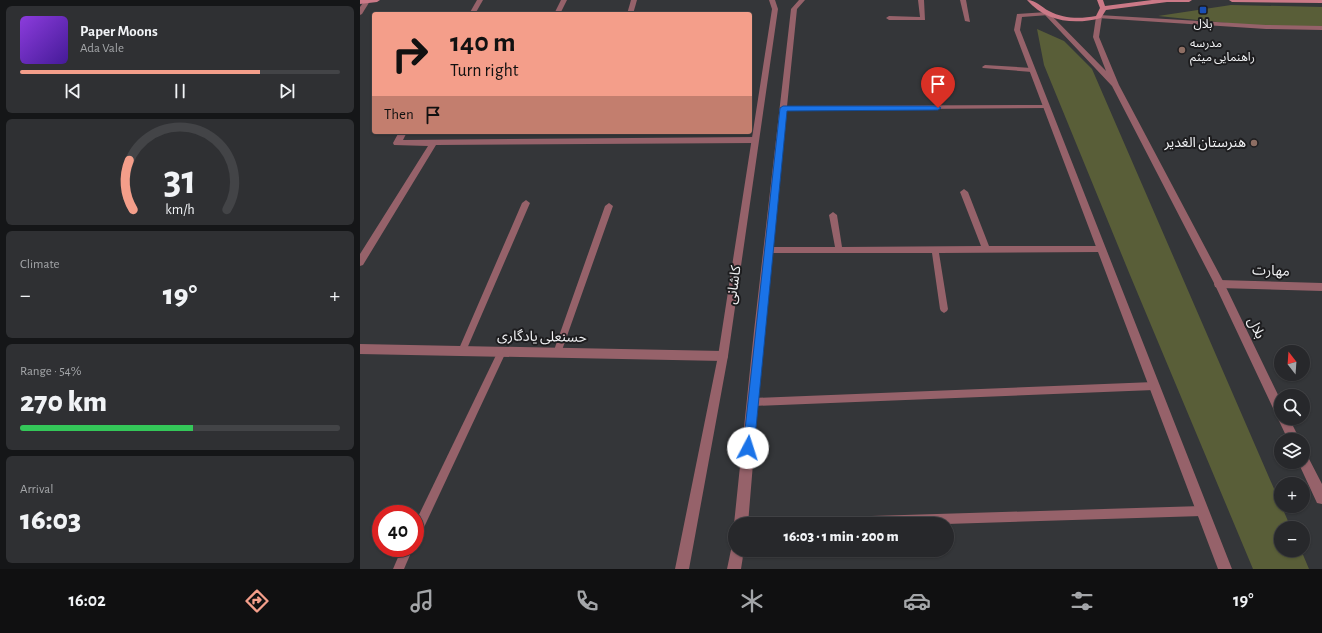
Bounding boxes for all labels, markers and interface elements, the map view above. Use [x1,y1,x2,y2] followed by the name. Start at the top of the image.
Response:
[1198,5,1208,15] marker: بلال
[1194,18,1212,31] place label: بلال
[80,24,158,39] text: Paper Moons
[384,28,436,80] icon: right
[450,29,516,57] text: 140 m
[1190,37,1255,66] place label: مدرسه راهنمایی میثم
[80,42,124,55] text: Ada Vale
[1177,45,1187,55] marker: مدرسه راهنمایی میثم
[450,62,519,80] text: Turn right
[921,67,955,108] pin
[927,73,949,95] icon: arrive
[62,80,84,102] icon: previous
[169,80,191,102] icon: pause
[276,80,298,102] icon: next
[422,104,444,126] icon: arrive
[384,107,414,122] text: Then
[1163,136,1246,151] place label: هنرستان الغدیر
[1249,138,1259,148] marker: هنرستان الغدیر
[164,160,196,201] text: 31
[165,202,195,216] text: km/h
[20,258,59,271] text: Climate
[1252,263,1290,280] street label: مهارت
[724,265,745,305] street label: کاشانی
[163,280,197,310] text: 19°
[20,284,31,306] text: −
[329,284,340,306] text: +
[1244,315,1267,342] street label: بلال
[497,328,587,346] street label: حسنعلی یادگاری
[1274,345,1310,381] north arrow
[1274,345,1310,557] map controls
[20,365,82,378] text: Range · 54%
[20,387,107,417] text: 270 km
[1274,389,1310,425] button: search
[727,427,769,469] position arrow
[1274,433,1310,469] button: layers
[1274,477,1310,513] button: +
[20,483,53,496] text: Arrival
[20,505,81,535] text: 16:03
[372,505,424,557] speed limit sign: 40
[1274,521,1310,557] button: −
[783,529,899,544] text: 16:03 · 1 min · 200 m
[243,587,271,615] icon: directions
[408,587,436,615] icon: music
[573,587,601,615] icon: phone
[738,587,766,615] icon: climate
[903,587,931,615] icon: car
[1068,587,1096,615] icon: filters
[69,592,106,610] text: 16:02
[1233,592,1253,610] text: 19°

